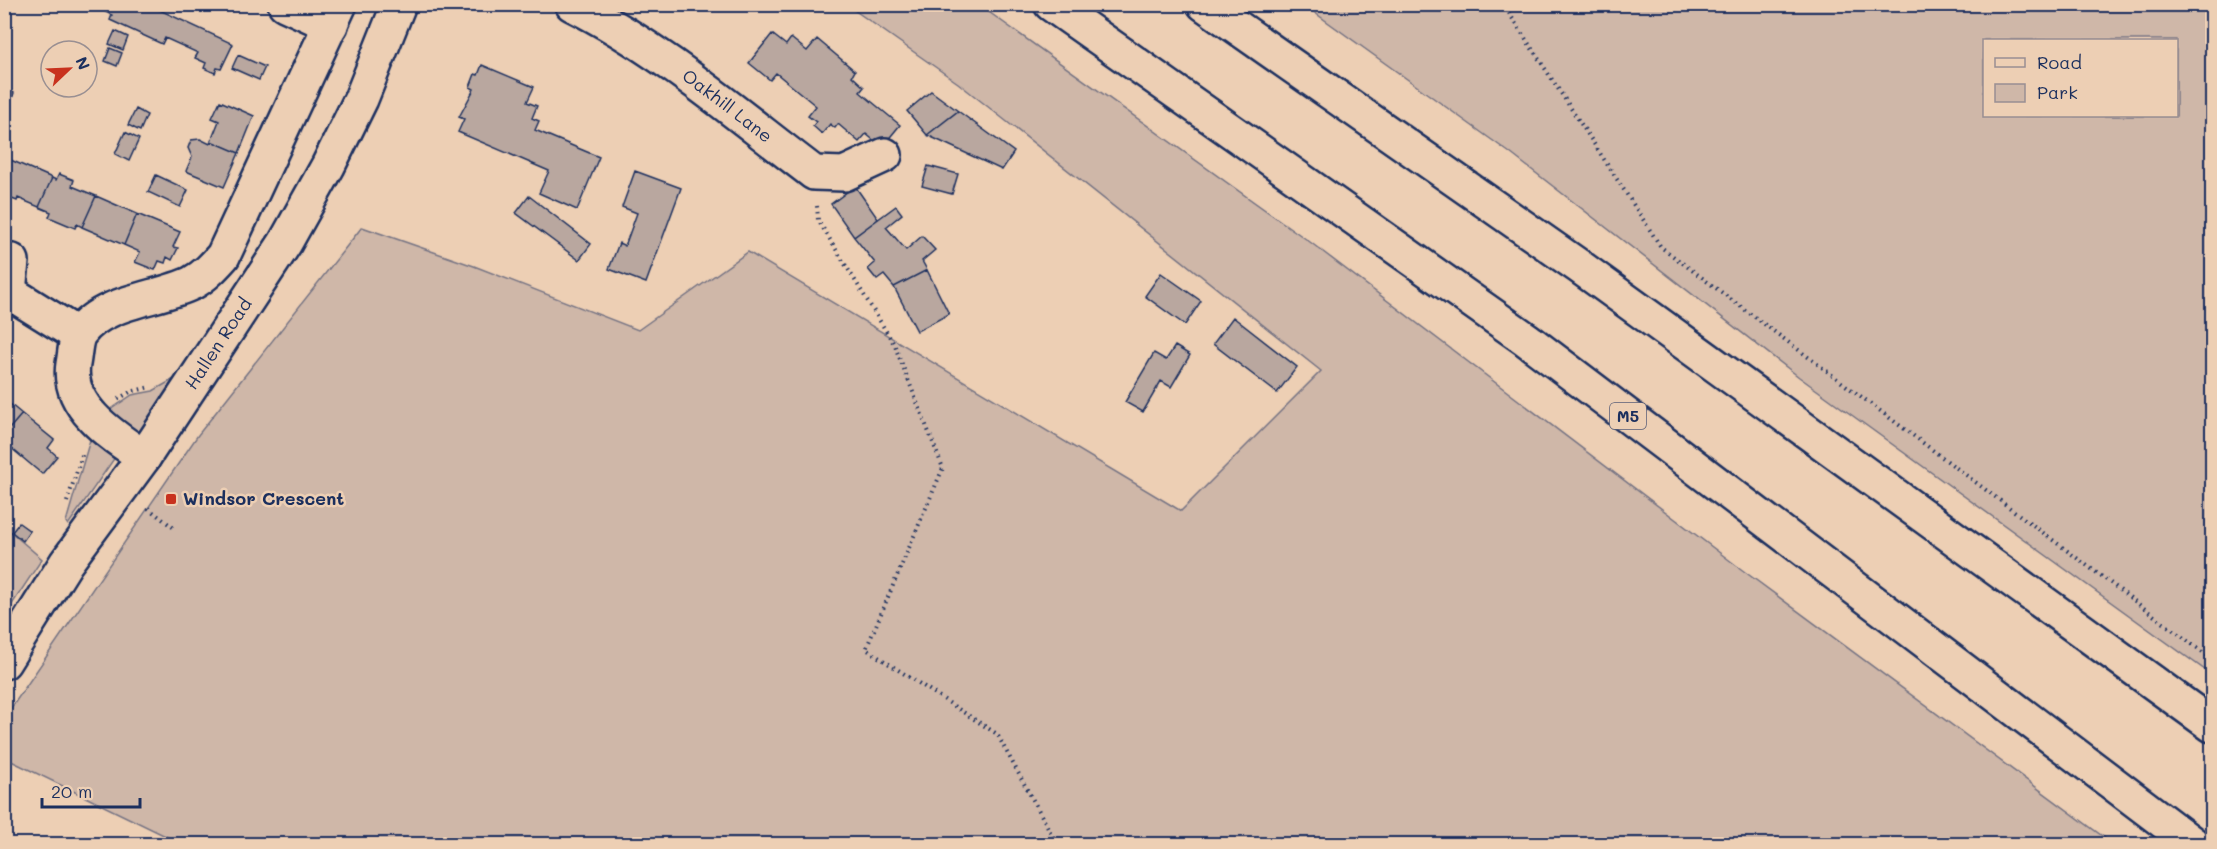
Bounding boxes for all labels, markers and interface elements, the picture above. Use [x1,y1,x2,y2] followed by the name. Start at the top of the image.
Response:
[39,39,99,99] north arrow
[1983,39,2178,117] legend
[2037,50,2082,74] text: Road
[71,53,95,73] text: N
[678,63,778,148] street label: Oakhill Lane
[2037,80,2078,104] text: Park
[179,293,257,394] street label: Hallen Road
[1610,403,1646,429] road number: M5
[183,486,344,510] place label: Windsor Crescent
[164,492,178,506] marker: Windsor Crescent
[42,771,140,809] scale bar
[51,779,92,803] text: 20 m

